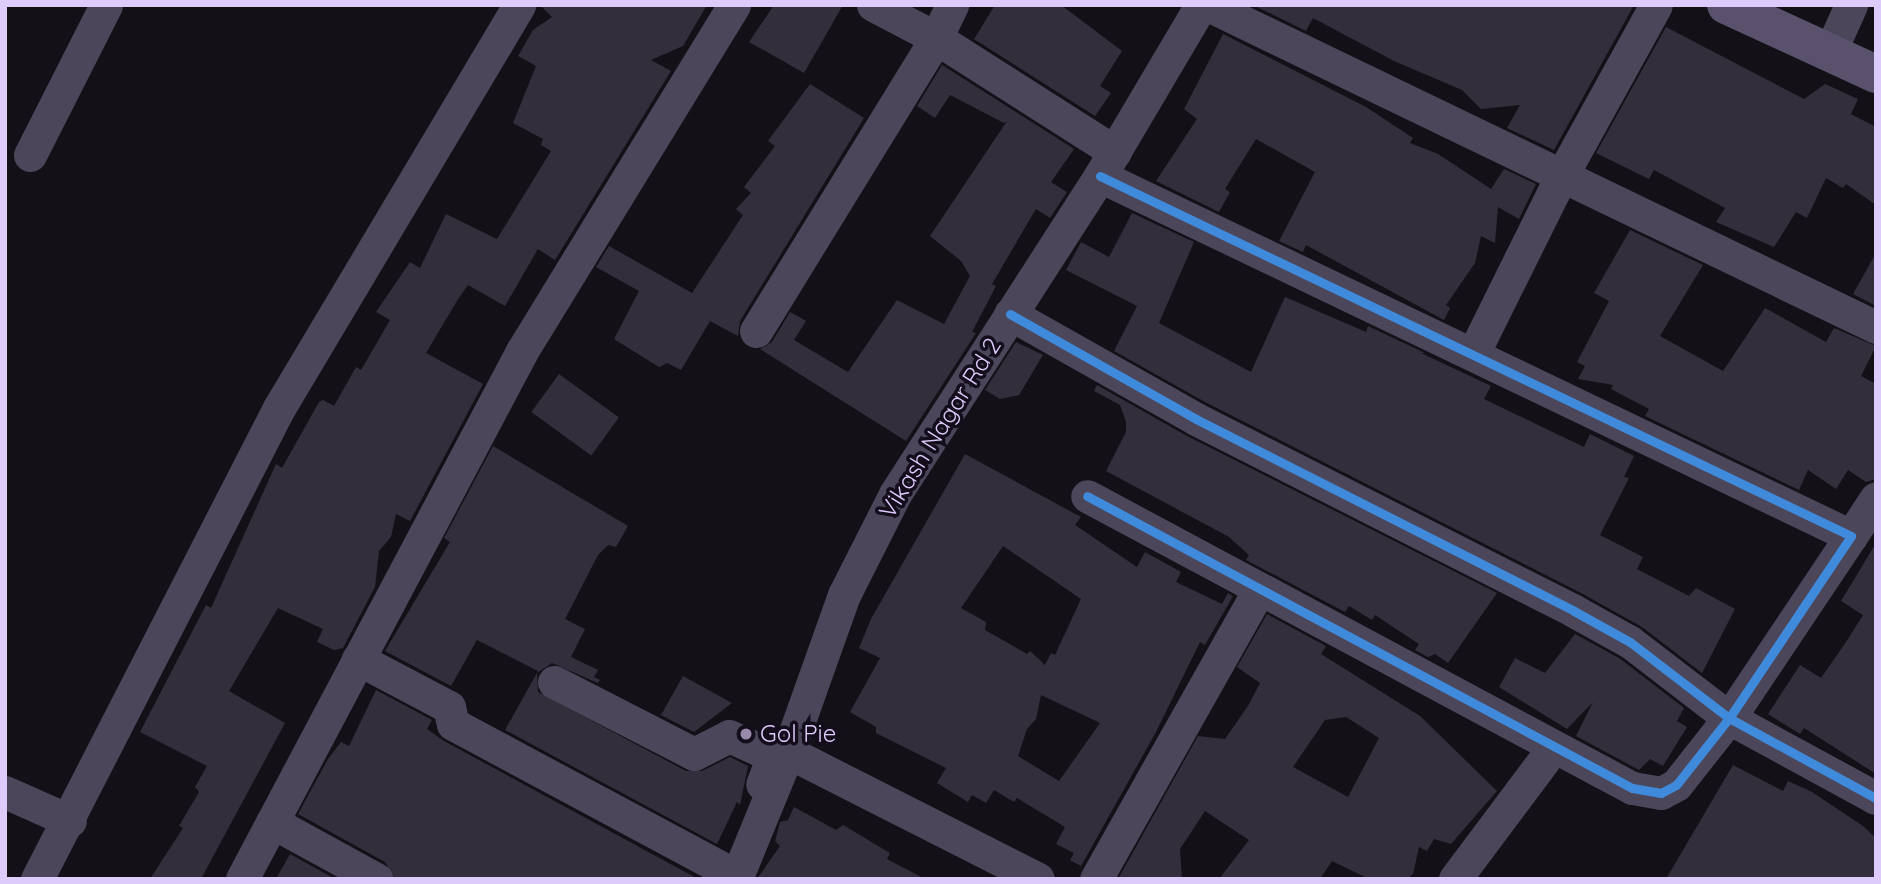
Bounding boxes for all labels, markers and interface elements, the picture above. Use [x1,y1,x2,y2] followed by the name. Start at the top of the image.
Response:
[873,332,1007,524] street label: Vikash Nagar Rd 2
[760,720,836,748] place label: Gol Pie
[738,726,754,742] marker: Gol Pie

